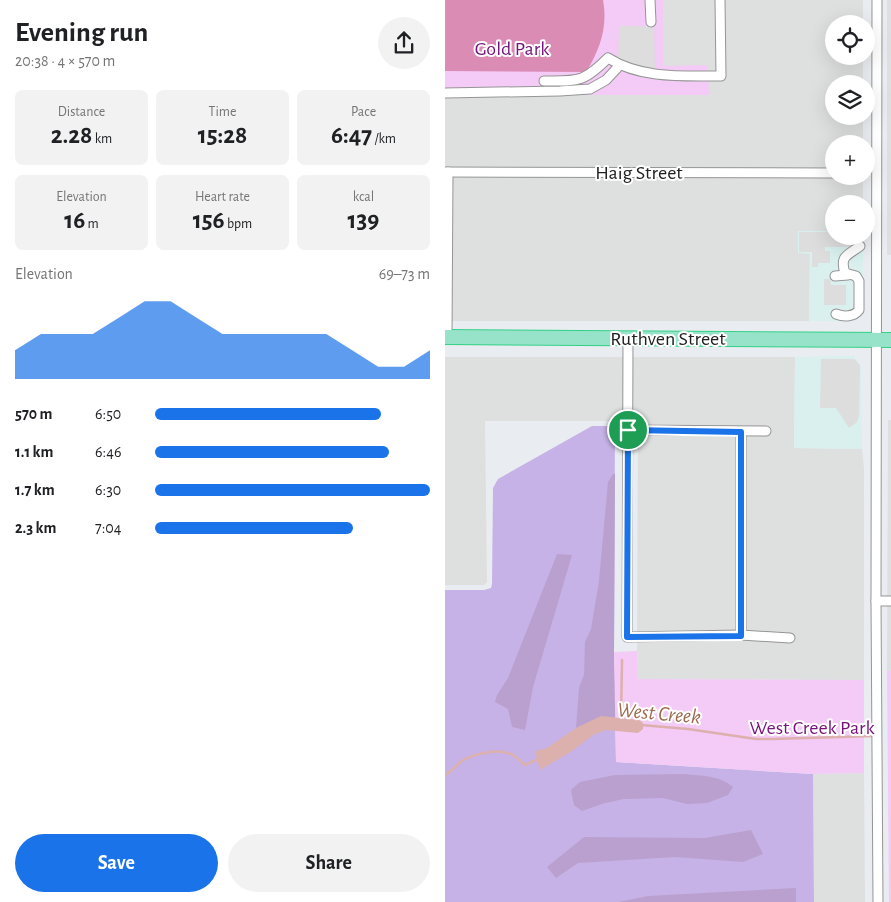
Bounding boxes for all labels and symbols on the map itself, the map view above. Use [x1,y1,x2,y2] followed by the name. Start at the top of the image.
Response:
[475,39,549,59] park label: Gold Park
[595,163,683,183] street label: Haig Street
[610,329,726,349] street label: Ruthven Street
[607,409,649,451] pin
[616,699,702,728] water label: West Creek
[749,718,875,738] park label: West Creek Park

